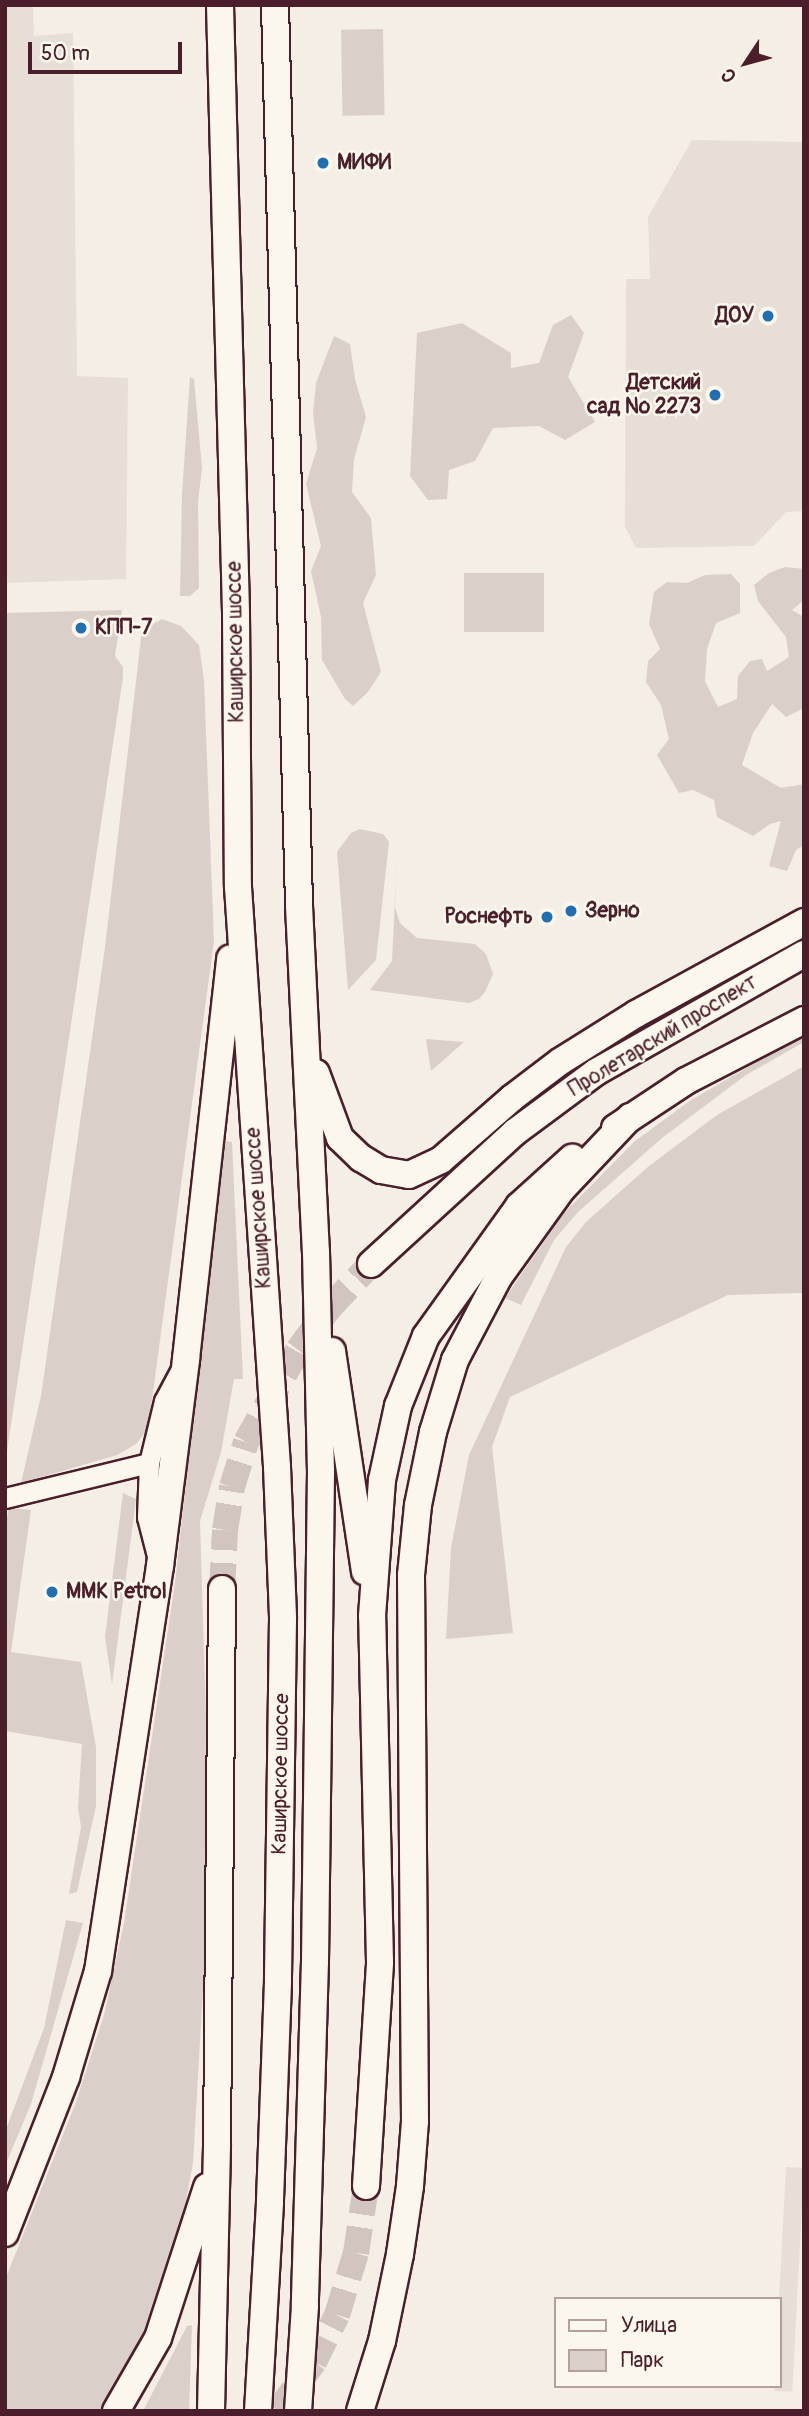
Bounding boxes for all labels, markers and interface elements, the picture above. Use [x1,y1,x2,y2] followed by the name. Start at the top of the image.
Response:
[32,28,186,72] scale bar
[711,28,781,98] north arrow
[41,40,90,67] text: 50 m
[716,64,742,87] text: С
[337,150,391,176] place label: МИФИ
[315,155,331,171] marker: МИФИ
[715,303,754,329] place label: ДОУ
[760,308,776,324] marker: ДОУ
[587,370,701,420] place label: Детский сад № 2273
[707,387,723,403] marker: Детский сад № 2273
[222,561,250,723] street label: Каширское шоссе
[95,615,152,641] place label: КПП-7
[73,620,89,636] marker: КПП-7
[585,898,640,924] place label: Зерно
[563,903,579,919] marker: Зерно
[445,904,533,930] place label: Роснефть
[539,909,555,925] marker: Роснефть
[564,970,762,1102] street label: Пролетарский проспект
[241,1127,277,1289] street label: Каширское шоссе
[66,1579,167,1605] place label: ММК Petrol
[44,1584,60,1600] marker: ММК Petrol
[267,1693,295,1855] street label: Каширское шоссе
[554,2297,781,2388] legend
[621,2312,677,2339] text: Улица
[621,2347,664,2374] text: Парк

